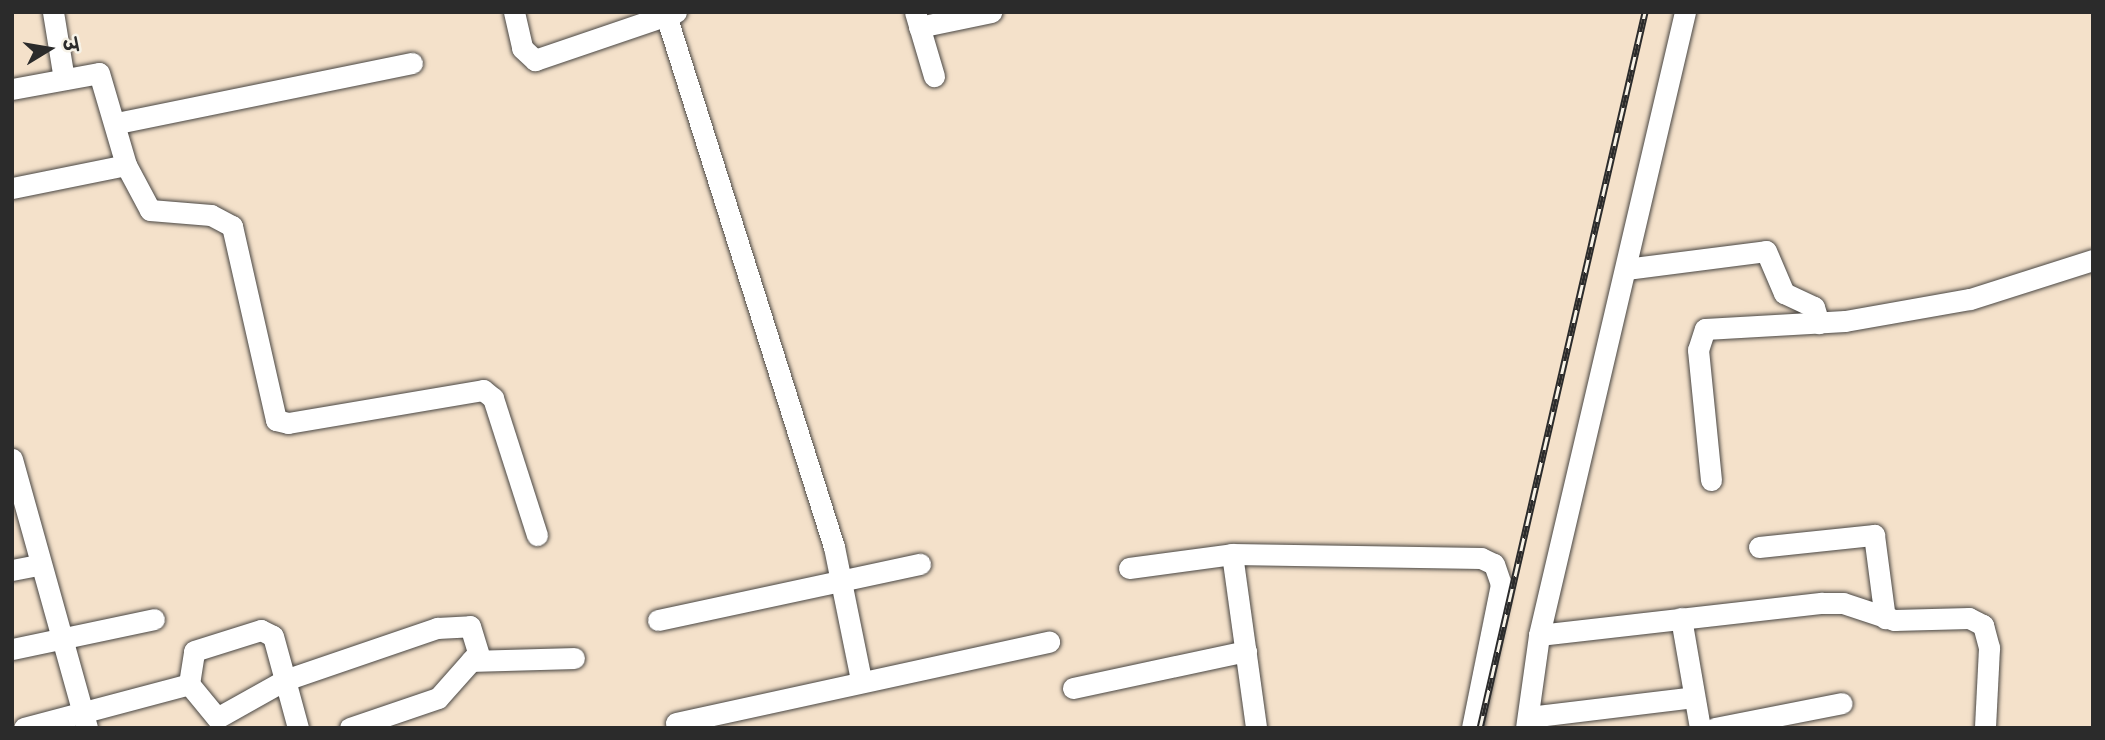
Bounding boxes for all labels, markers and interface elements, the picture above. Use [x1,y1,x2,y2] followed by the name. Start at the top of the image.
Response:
[14,14,84,84] north arrow
[58,36,83,53] text: उ

